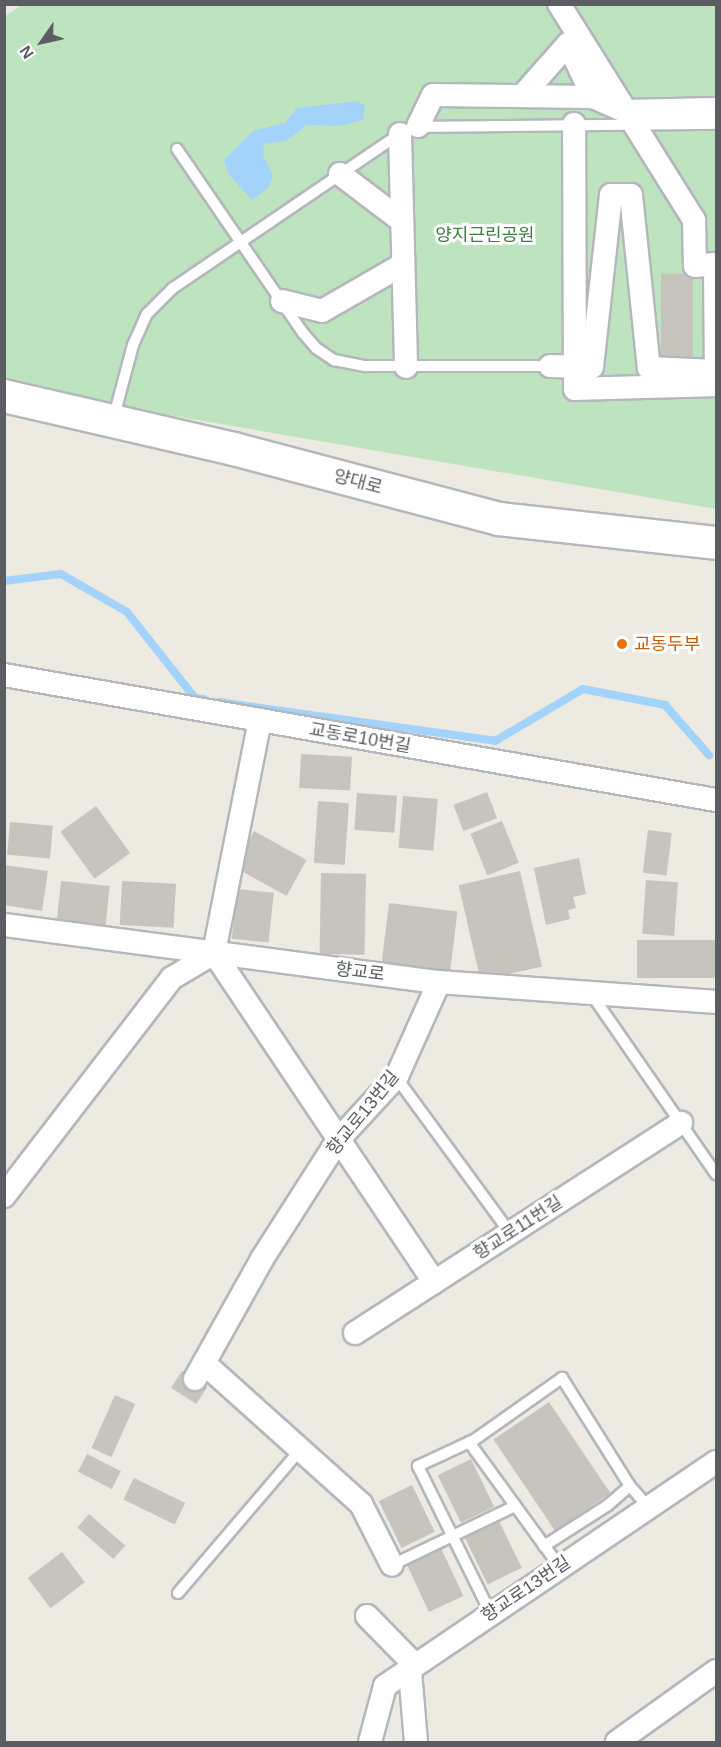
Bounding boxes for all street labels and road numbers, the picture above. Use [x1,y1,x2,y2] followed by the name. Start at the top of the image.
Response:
[331,465,385,499] street label: 양대로
[307,718,413,758] street label: 교동로10번길
[334,958,386,986] street label: 향교로
[322,1066,404,1160] street label: 향교로13번길
[470,1191,566,1265] street label: 향교로11번길
[477,1551,575,1627] street label: 향교로13번길

